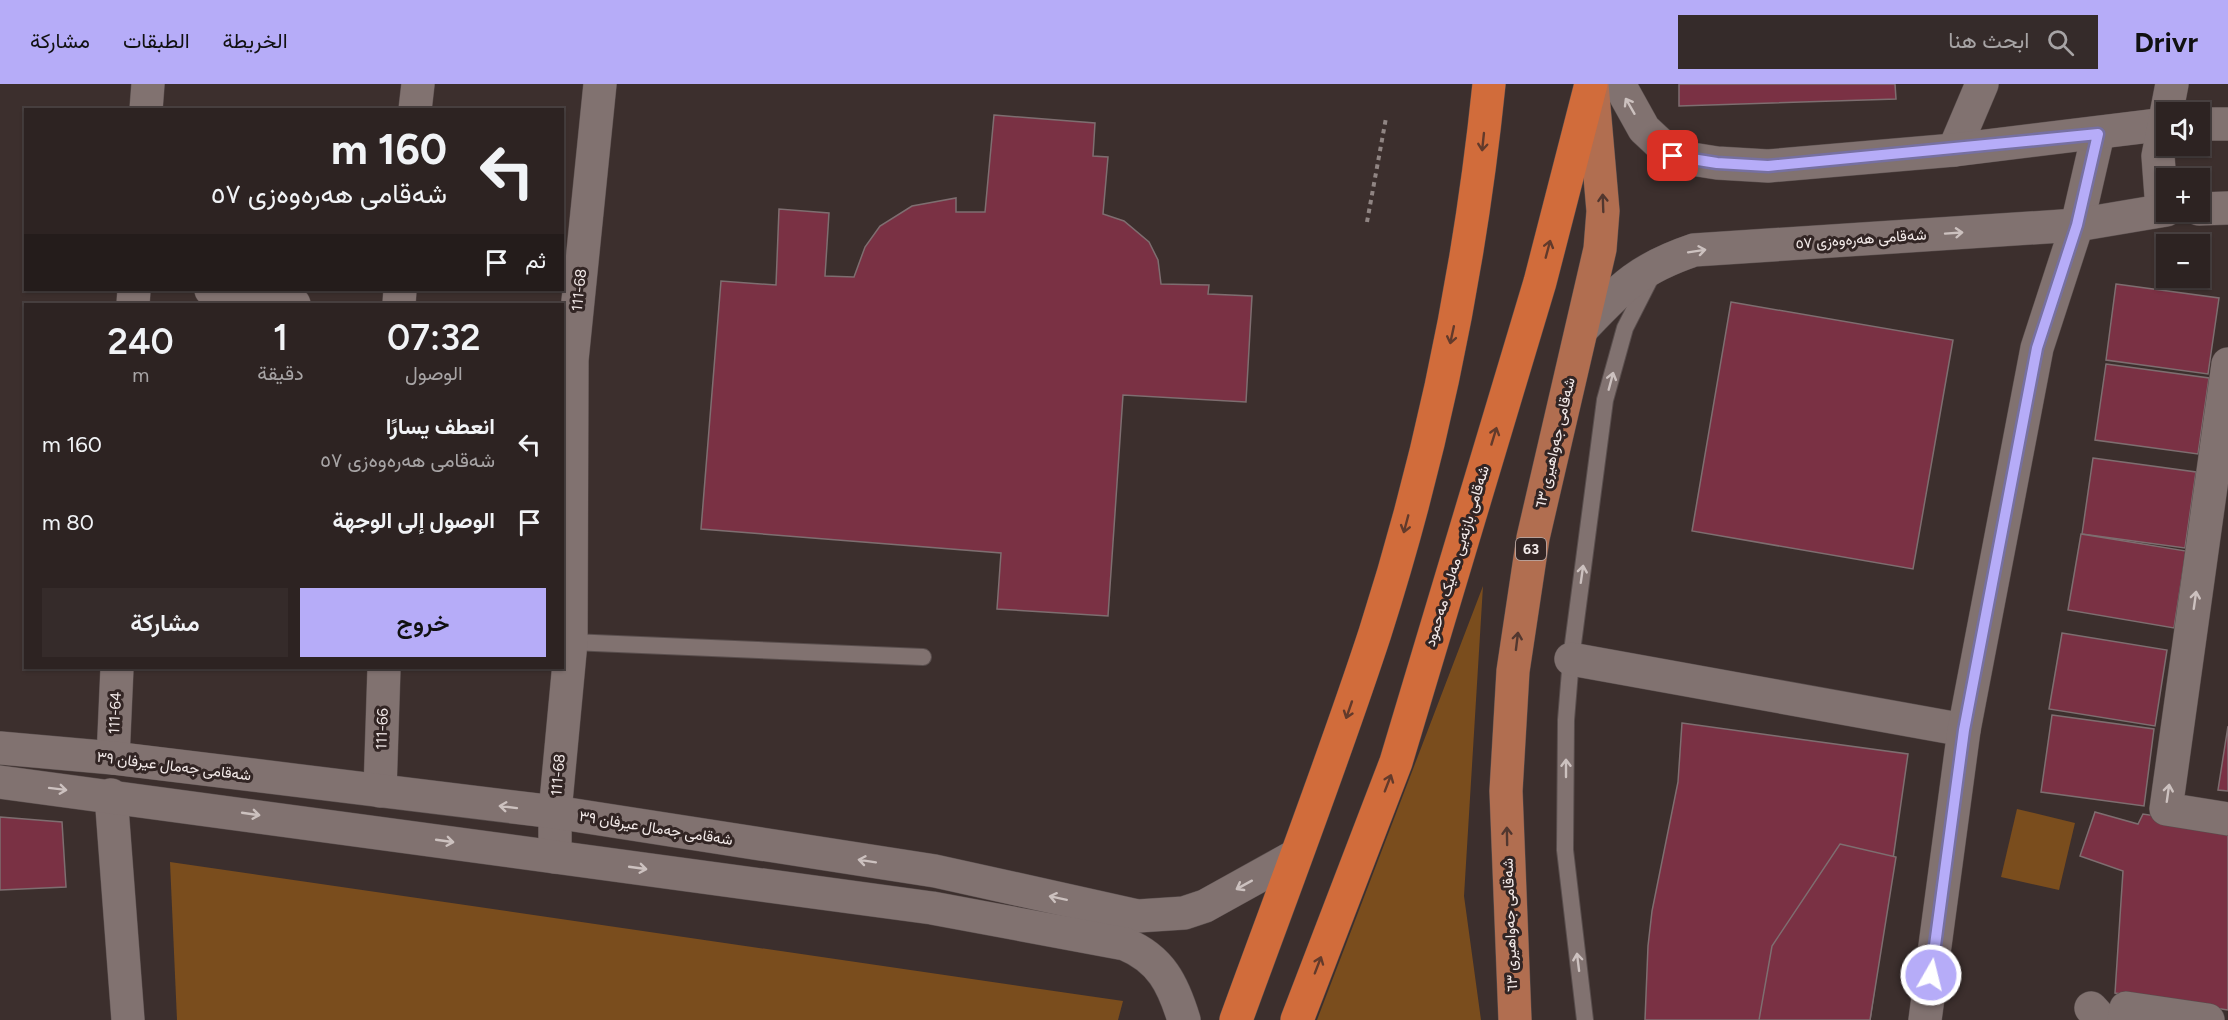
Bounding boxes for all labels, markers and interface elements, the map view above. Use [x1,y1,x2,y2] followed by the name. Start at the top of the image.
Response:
[1678,15,2098,69] search box
[2134,25,2198,59] text: Drivr
[2044,26,2077,59] icon: search
[1948,27,2029,54] text: ابحث هنا
[30,28,90,53] text: مشاركة
[123,28,190,53] text: الطبقات
[223,28,288,53] text: الخريطة
[1624,98,1636,115] one-way arrow
[2156,102,2210,288] map controls
[2156,102,2210,156] button: sound
[331,124,447,175] text: 160 m
[1647,130,1698,181] pin
[468,132,546,210] icon: left
[1477,132,1488,152] one-way arrow
[1656,139,1689,172] icon: arrive
[2156,168,2210,222] button: +
[211,177,447,210] text: شەقامی هەرەوەزی ٥٧
[1597,194,1608,214] one-way arrow
[1795,225,1927,254] street label: شەقامی هەرەوەزی ٥٧
[1944,227,1964,238] one-way arrow
[2156,234,2210,288] button: −
[1543,240,1555,259] one-way arrow
[480,246,513,279] icon: arrive
[1687,246,1706,257] one-way arrow
[525,247,546,274] text: ثم
[568,268,590,312] street label: 111-68
[273,316,288,359] text: 1
[387,316,481,359] text: 07:32
[107,320,174,363] text: 240
[1446,325,1458,344] one-way arrow
[257,361,304,385] text: دقيقة
[405,361,463,385] text: الوصول
[132,363,149,387] text: m
[1605,372,1617,391] one-way arrow
[1531,376,1580,510] street label: شەقامی جەواهیری ٦٣
[386,413,495,440] text: انعطف يسارًا
[1489,427,1500,446] one-way arrow
[513,428,546,461] icon: left
[42,431,102,458] text: 160 m
[320,448,495,472] text: شەقامی هەرەوەزی ٥٧
[1421,463,1494,649] street label: شەقامی بازنەیی مەلیک مەحمود
[513,506,546,539] icon: arrive
[332,507,495,534] text: الوصول إلى الوجهة
[42,509,94,536] text: 80 m
[1400,514,1411,533] one-way arrow
[1516,538,1546,560] road number: 63
[1577,564,1588,584] one-way arrow
[42,588,288,657] button: مشاركة
[300,588,546,657] button: خروج
[2189,591,2200,610] one-way arrow
[1512,632,1523,652] one-way arrow
[105,691,125,735] street label: 111-64
[1342,700,1353,719] one-way arrow
[372,707,392,750] street label: 111-66
[96,748,252,785] street label: شەقامی جەمال عیرفان ٣٩
[547,753,569,797] street label: 111-68
[1560,758,1571,778] one-way arrow
[1383,774,1394,793] one-way arrow
[48,783,68,794] one-way arrow
[2162,784,2173,804] one-way arrow
[498,801,518,812] one-way arrow
[578,807,734,850] street label: شەقامی جەمال عیرفان ٣٩
[241,809,261,820] one-way arrow
[1501,826,1513,846] one-way arrow
[434,836,454,847] one-way arrow
[857,855,877,866] one-way arrow
[1499,858,1522,992] street label: شەقامی جەواهیری ٦٣
[627,863,647,874] one-way arrow
[1236,879,1253,891] one-way arrow
[1049,892,1068,903] one-way arrow
[1899,943,1963,1007] position arrow
[1572,952,1583,972] one-way arrow
[1313,957,1324,975] one-way arrow

